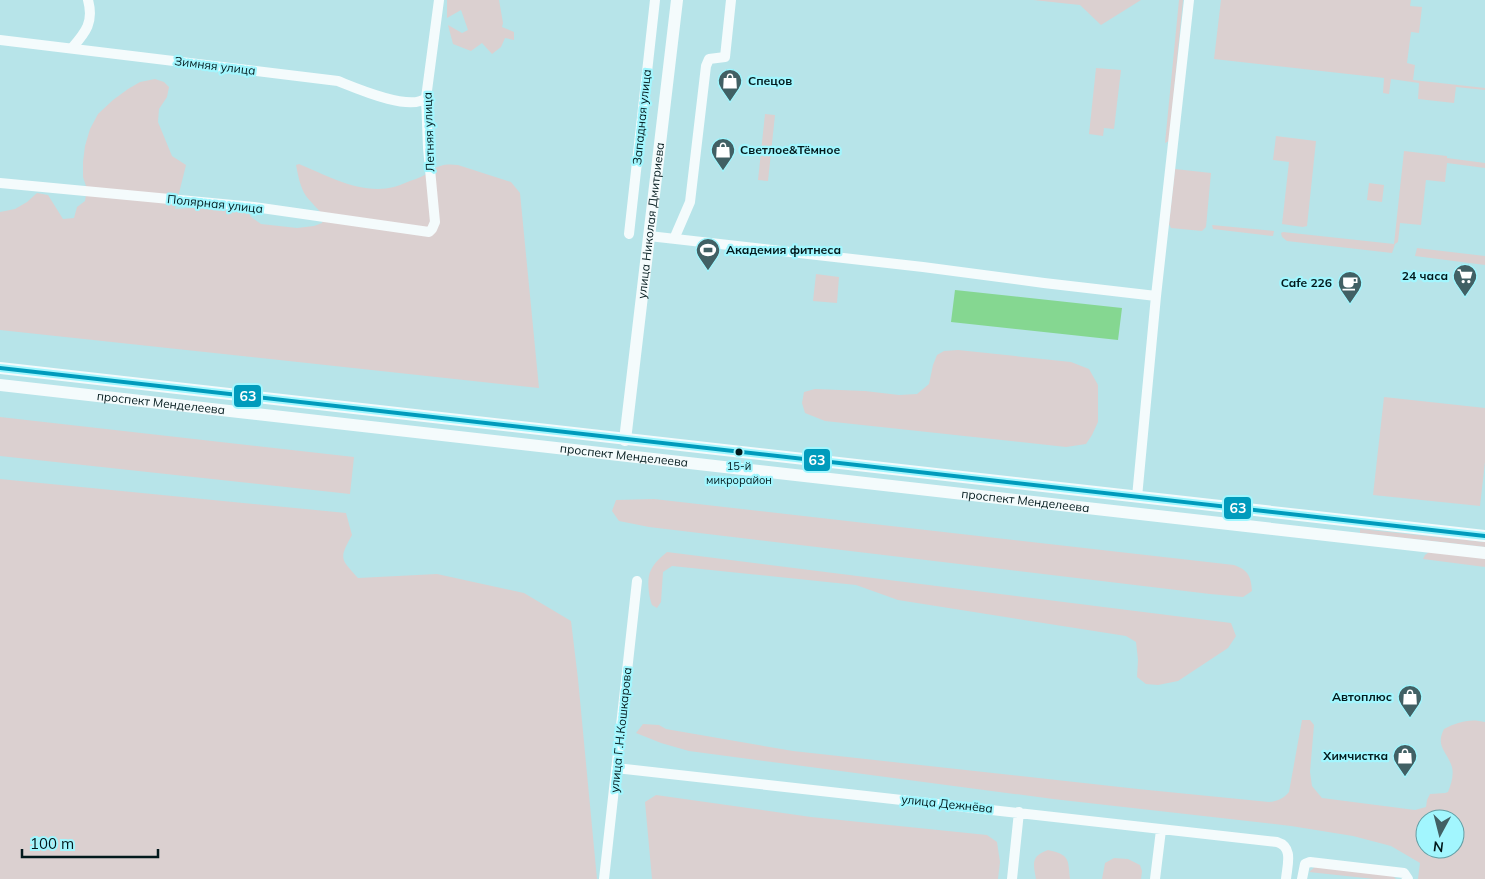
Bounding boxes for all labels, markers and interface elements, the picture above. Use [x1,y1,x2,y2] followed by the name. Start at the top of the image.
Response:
[174,53,256,78] street label: Зимняя улица
[629,68,654,166] street label: Западная улица
[717,68,743,102] shop icon: Спецов
[748,73,792,88] place label: Спецов
[420,92,437,172] street label: Летняя улица
[710,137,736,171] shop icon: Светлое&Тёмное
[634,141,667,300] street label: улица Николая Дмитриева
[740,142,841,157] place label: Светлое&Тёмное
[166,191,264,216] street label: Полярная улица
[695,237,721,271] sports icon: Академия фитнеса
[726,242,841,257] place label: Академия фитнеса
[1452,263,1478,297] supermarket icon: 24 часа
[1402,268,1448,283] place label: 24 часа
[1337,270,1363,304] cafe icon: Cafe 226
[1281,275,1332,290] place label: Cafe 226
[233,384,262,408] line badge: 63
[240,387,256,405] text: 63
[96,388,226,417] street label: проспект Менделеева
[559,440,689,470] street label: проспект Менделеева
[734,447,744,457] marker: 15-й микрорайон
[803,448,831,472] line badge: 63
[809,451,825,469] text: 63
[706,459,772,487] place label: 15-й микрорайон
[961,486,1090,515] street label: проспект Менделеева
[1223,496,1252,520] line badge: 63
[1230,499,1246,517] text: 63
[606,666,635,793] street label: улица Г.Н.Кошкарова
[1397,684,1423,718] shop icon: Автоплюс
[1332,689,1392,704] place label: Автоплюс
[1392,743,1418,777] shop icon: Химчистка
[1322,748,1388,763] place label: Химчистка
[901,791,994,816] street label: улица Дежнёва
[1415,809,1465,859] north arrow
[22,826,159,858] scale bar
[30,834,74,853] text: 100 m
[1432,837,1445,856] text: N

